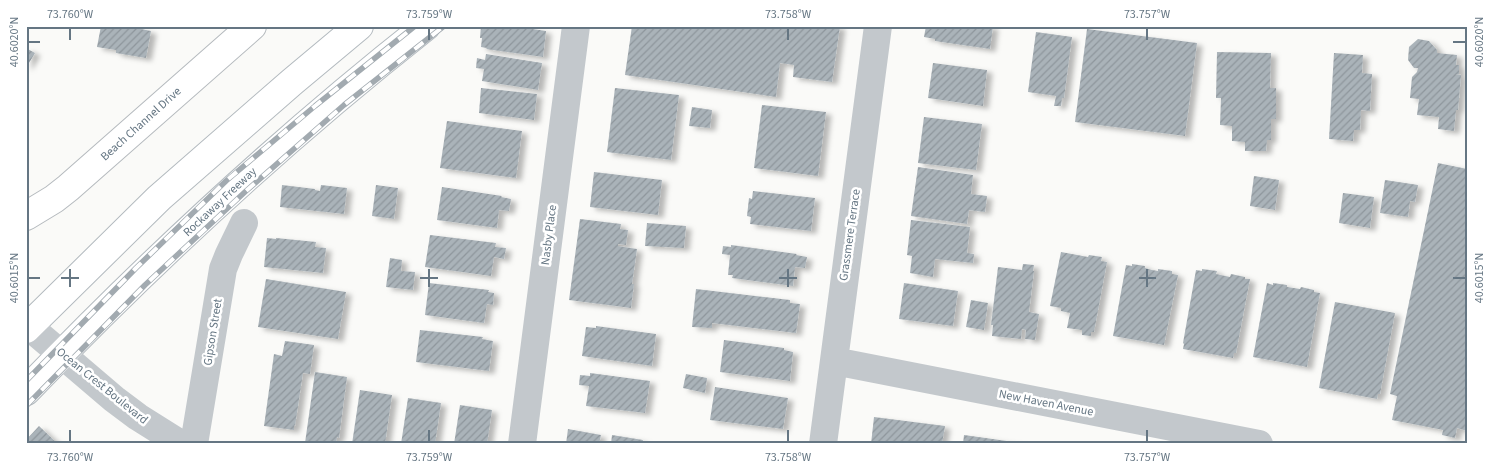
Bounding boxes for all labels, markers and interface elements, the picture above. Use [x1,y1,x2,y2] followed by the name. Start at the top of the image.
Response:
[47,6,94,23] text: 73.760°W
[406,6,453,23] text: 73.759°W
[765,6,812,23] text: 73.758°W
[1124,6,1171,23] text: 73.757°W
[6,17,23,67] text: 40.6020°N
[1471,17,1488,67] text: 40.6020°N
[97,83,185,165] street label: Beach Channel Drive
[179,163,261,241] street label: Rockaway Freeway
[835,188,865,282] street label: Grassmere Terrace
[537,204,561,266] street label: Nasby Place
[6,253,23,303] text: 40.6015°N
[1471,253,1488,303] text: 40.6015°N
[199,297,227,367] street label: Gipson Street
[53,344,151,428] street label: Ocean Crest Boulevard
[997,385,1095,421] street label: New Haven Avenue
[47,449,94,466] text: 73.760°W
[406,449,453,466] text: 73.759°W
[765,449,812,466] text: 73.758°W
[1124,449,1171,466] text: 73.757°W

